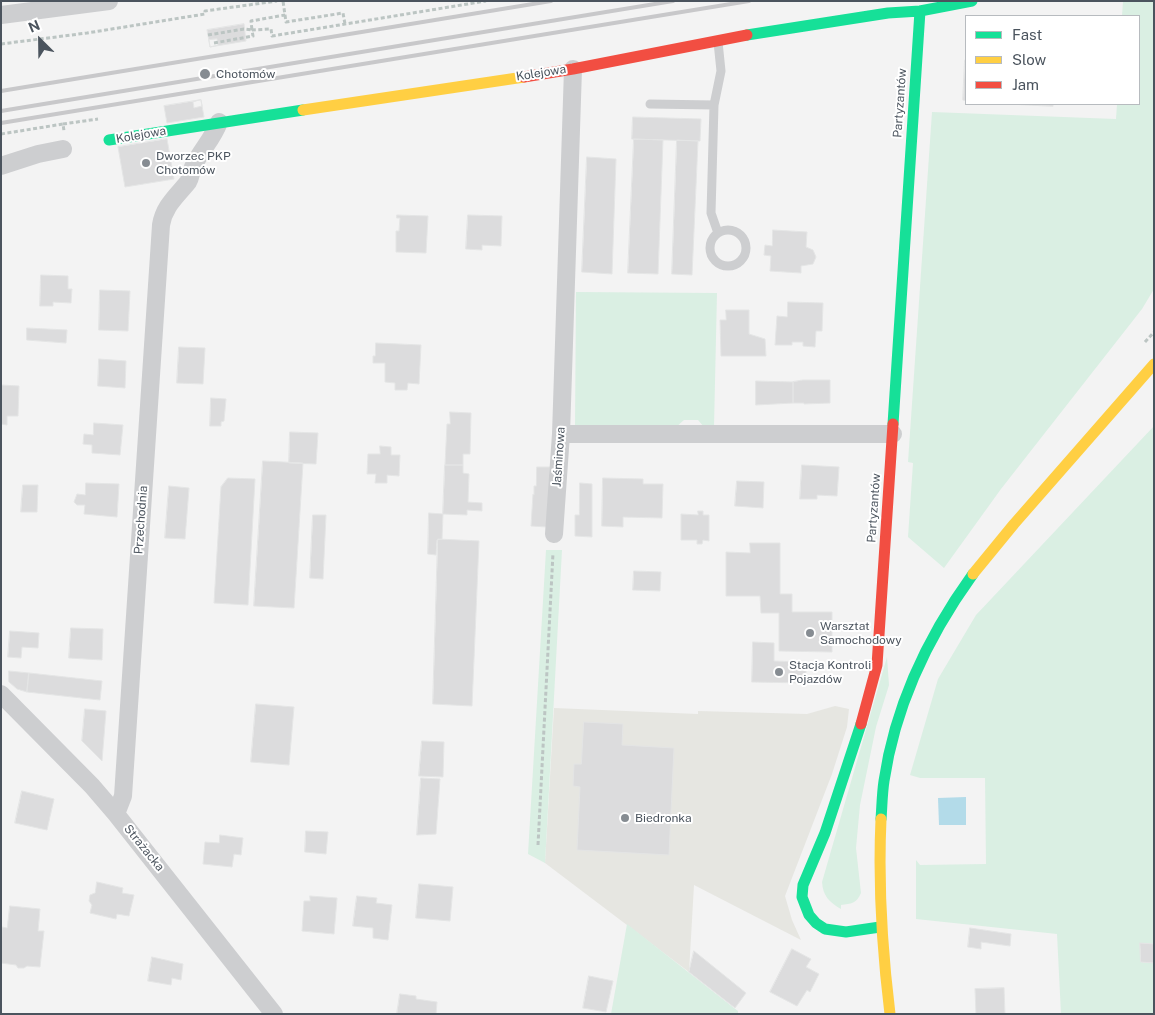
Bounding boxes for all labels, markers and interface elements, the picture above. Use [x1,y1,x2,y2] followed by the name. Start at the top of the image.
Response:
[15,15,65,65] north arrow
[965,15,1140,105] legend
[26,17,42,36] text: N
[1012,26,1042,43] text: Fast
[1012,51,1046,68] text: Slow
[515,62,567,84] street label: Kolejowa
[198,67,212,81] marker: Chotomów
[216,67,275,81] place label: Chotomów
[890,68,910,138] street label: Partyzantów
[1012,76,1039,93] text: Jam
[115,124,167,146] street label: Kolejowa
[156,149,231,177] place label: Dworzec PKP Chotomów
[140,157,152,169] marker: Dworzec PKP Chotomów
[550,426,568,488] street label: Jaśminowa
[864,473,884,543] street label: Partyzantów
[131,485,151,555] street label: Przechodnia
[820,619,902,647] place label: Warsztat Samochodowy
[804,627,816,639] marker: Warsztat Samochodowy
[789,658,871,686] place label: Stacja Kontroli Pojazdów
[773,666,785,678] marker: Stacja Kontroli Pojazdów
[635,811,692,825] place label: Biedronka
[619,812,631,824] marker: Biedronka
[121,822,167,874] street label: Strażacka

